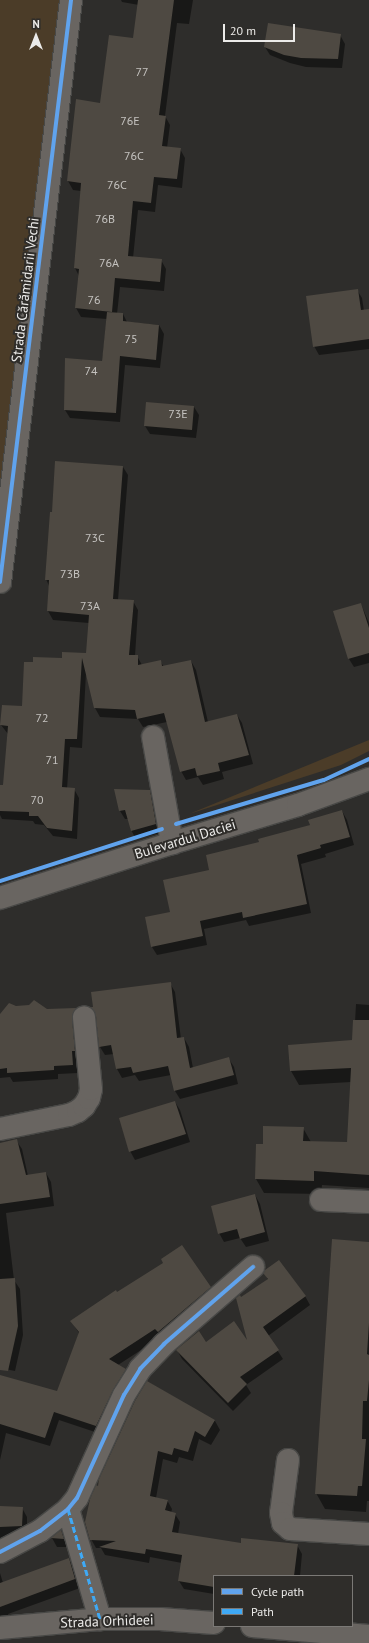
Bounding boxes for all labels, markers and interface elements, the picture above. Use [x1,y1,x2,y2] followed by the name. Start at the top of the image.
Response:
[16,16,56,56] north arrow
[225,16,297,42] scale bar
[32,17,40,31] text: N
[230,23,256,38] text: 20 m
[135,65,149,79] house number: 77
[120,114,140,128] house number: 76E
[124,149,144,163] house number: 76C
[107,178,127,192] house number: 76C
[95,212,115,226] house number: 76B
[8,216,42,364] street label: Strada Cărămidarii Vechi
[99,256,119,270] house number: 76A
[87,293,101,307] house number: 76
[124,332,138,346] house number: 75
[84,364,98,378] house number: 74
[168,407,188,421] house number: 73E
[85,531,105,545] house number: 73C
[60,567,80,581] house number: 73B
[80,599,100,613] house number: 73A
[35,711,49,725] house number: 72
[45,753,59,767] house number: 71
[30,793,44,807] house number: 70
[132,816,238,862] street label: Bulevardul Daciei
[213,1575,353,1627] legend
[251,1584,304,1599] text: Cycle path
[251,1604,274,1619] text: Path
[60,1611,154,1631] street label: Strada Orhideei

